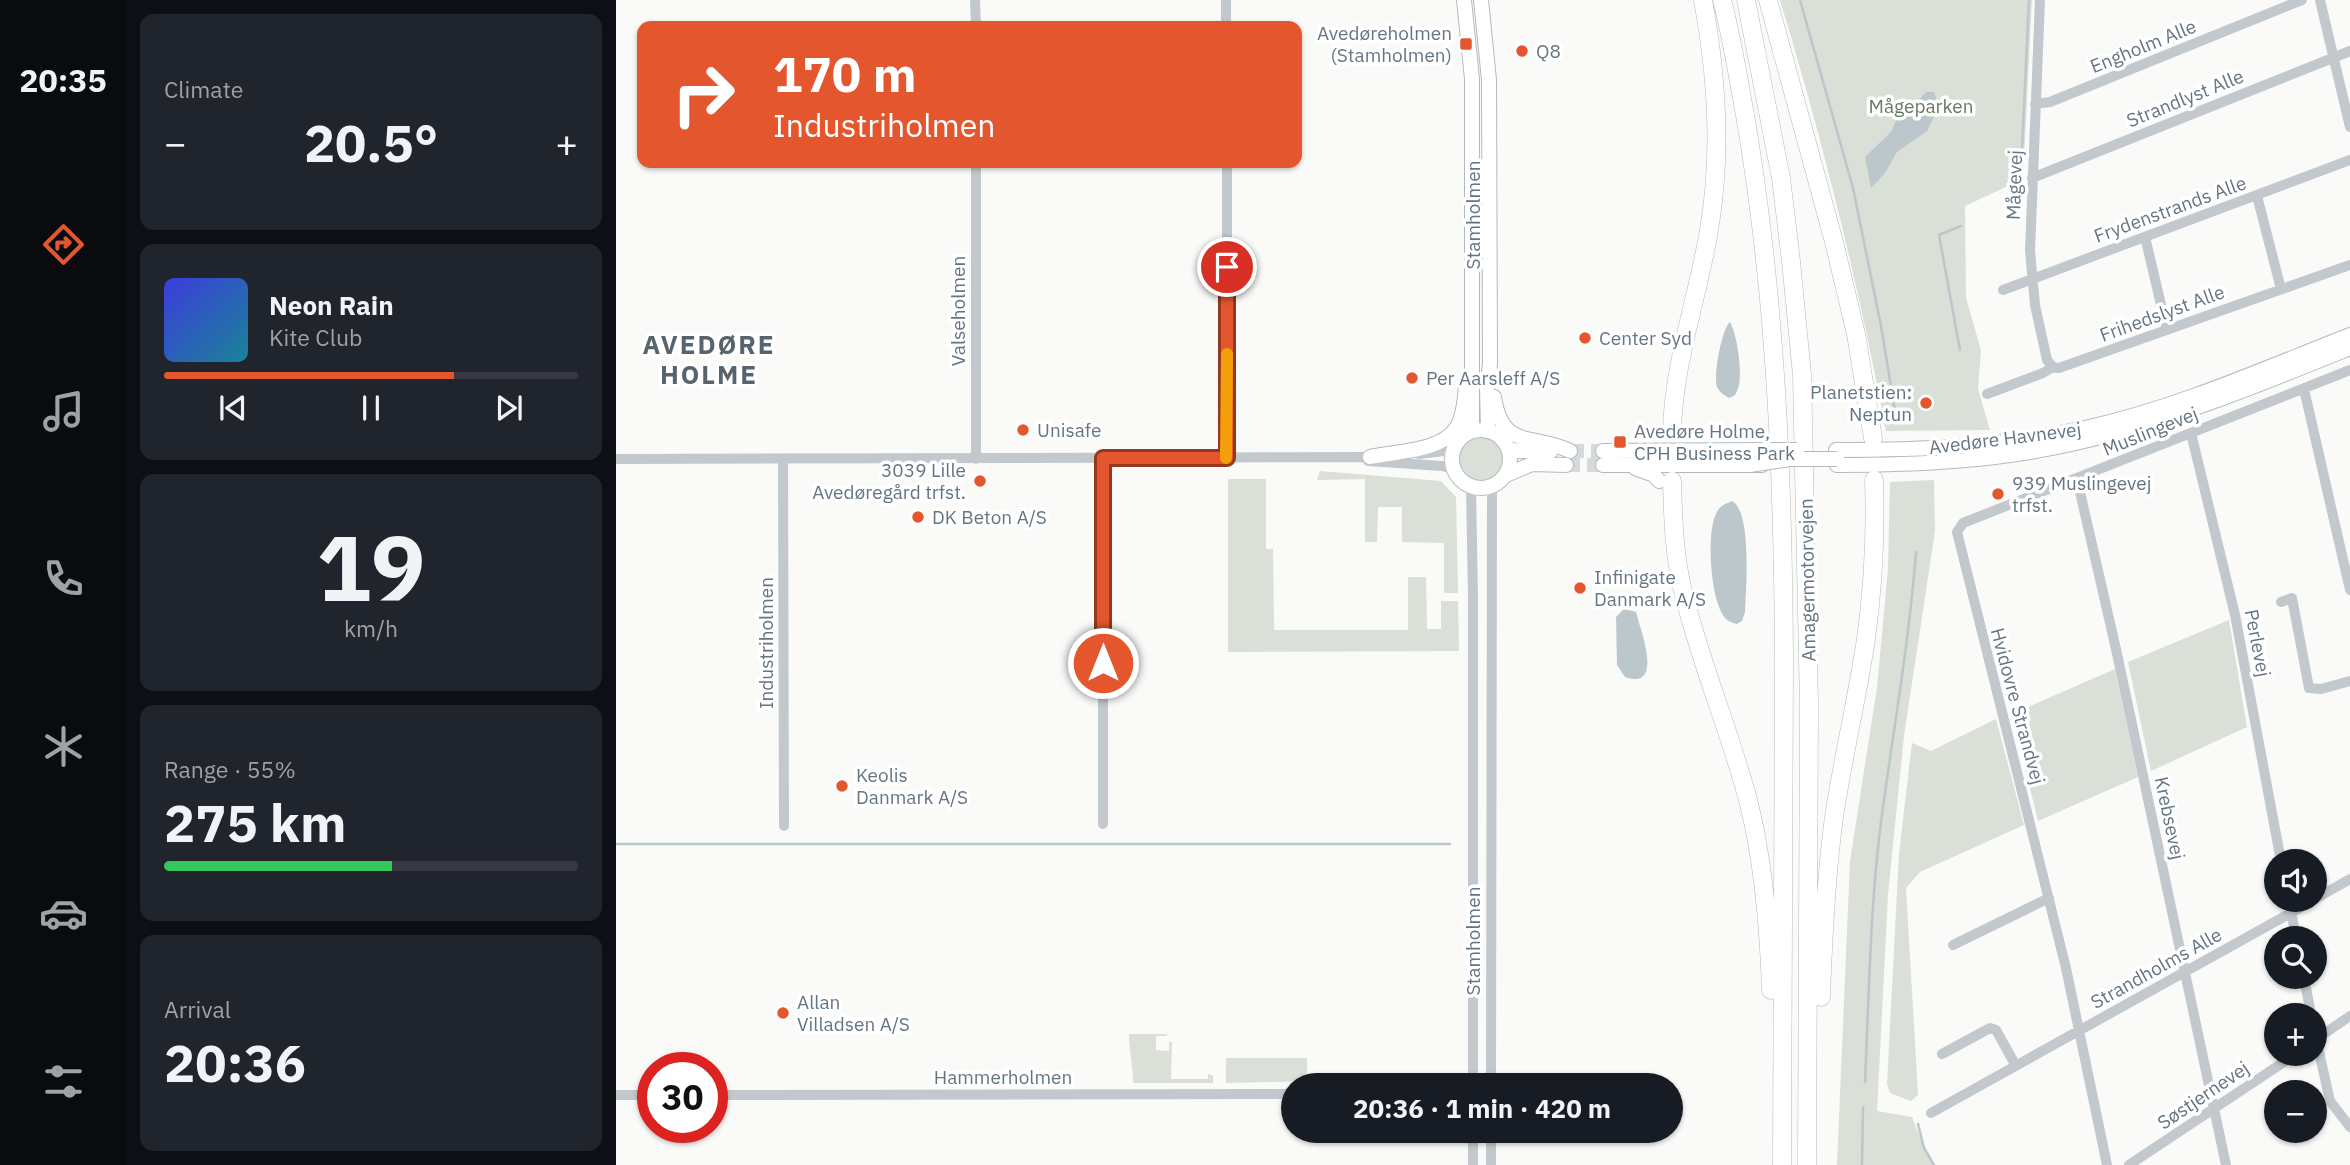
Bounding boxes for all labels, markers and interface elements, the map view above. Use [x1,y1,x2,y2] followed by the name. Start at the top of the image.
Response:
[2086,14,2200,78] street label: Engholm Alle
[1317,21,1452,67] place label: Avedøreholmen (Stamholmen)
[1458,36,1474,52] marker: Avedøreholmen (Stamholmen)
[1536,39,1561,63] place label: Q8
[773,42,917,105] text: 170 m
[1514,43,1530,59] marker: Q8
[658,49,749,140] icon: right
[19,59,107,101] text: 20:35
[2123,64,2247,132] street label: Strandlyst Alle
[164,74,243,104] text: Climate
[1869,94,1973,118] park label: Mågeparken
[773,104,996,146] text: Industriholmen
[304,109,438,176] text: 20.5°
[164,118,187,167] text: −
[555,118,578,167] text: +
[2001,150,2027,220] street label: Mågevej
[1461,161,1485,269] street label: Stamholmen
[2091,170,2249,248] street label: Frydenstrands Alle
[39,220,88,269] icon: directions
[1197,237,1257,297] pin
[1208,248,1246,286] icon: arrive
[946,256,970,366] street label: Valseholmen
[2096,279,2228,347] street label: Frihedslyst Alle
[269,288,394,322] text: Neon Rain
[269,322,362,352] text: Kite Club
[1599,326,1692,350] place label: Center Syd
[642,327,776,391] district label: AVEDØRE HOLME
[1577,330,1593,346] marker: Center Syd
[1426,366,1560,390] place label: Per Aarsleff A/S
[1404,370,1420,386] marker: Per Aarsleff A/S
[1810,380,1912,426] place label: Planetstien: Neptun
[39,387,88,436] icon: music
[214,389,252,427] icon: previous
[352,389,390,427] icon: pause
[490,389,528,427] icon: next
[1918,395,1934,411] marker: Planetstien: Neptun
[2099,401,2201,461] street label: Muslingevej
[1927,417,2083,459] street label: Avedøre Havnevej
[1037,418,1101,442] place label: Unisafe
[1634,419,1795,465] place label: Avedøre Holme, CPH Business Park
[1015,422,1031,438] marker: Unisafe
[1612,434,1628,450] marker: Avedøre Holme, CPH Business Park
[812,458,966,504] place label: 3039 Lille Avedøregård trfst.
[2012,471,2151,517] place label: 939 Muslingevej trfst.
[972,473,988,489] marker: 3039 Lille Avedøregård trfst.
[1990,486,2006,502] marker: 939 Muslingevej trfst.
[1794,498,1820,662] street label: Amagermotorvejen
[932,505,1047,529] place label: DK Beton A/S
[316,508,426,626] text: 19
[910,509,926,525] marker: DK Beton A/S
[39,554,88,603] icon: phone
[1594,565,1706,611] place label: Infinigate Danmark A/S
[754,577,778,709] street label: Industriholmen
[1572,580,1588,596] marker: Infinigate Danmark A/S
[2240,607,2276,679] street label: Perlevej
[344,613,398,643] text: km/h
[1986,625,2050,787] street label: Hvidovre Strandvej
[1066,626,1140,700] position arrow
[39,722,88,771] icon: climate
[164,754,296,784] text: Range · 55%
[856,763,968,809] place label: Keolis Danmark A/S
[2150,774,2190,862] street label: Krebsevej
[834,778,850,794] marker: Keolis Danmark A/S
[164,789,346,856] text: 275 km
[2264,849,2327,1143] map controls
[2264,849,2327,912] button: sound
[1461,887,1485,995] street label: Stamholmen
[39,889,88,938] icon: car
[2086,922,2226,1014] street label: Strandholms Alle
[2264,926,2327,989] button: search
[797,990,910,1036] place label: Allan Villadsen A/S
[164,994,231,1024] text: Arrival
[2264,1003,2327,1066] button: +
[775,1005,791,1021] marker: Allan Villadsen A/S
[164,1029,306,1096] text: 20:36
[637,1052,728,1143] speed limit sign: 30
[2153,1056,2253,1134] street label: Søstjernevej
[39,1057,88,1106] icon: filters
[934,1065,1072,1089] street label: Hammerholmen
[2264,1080,2327,1143] button: −
[1353,1091,1611,1125] text: 20:36 · 1 min · 420 m

